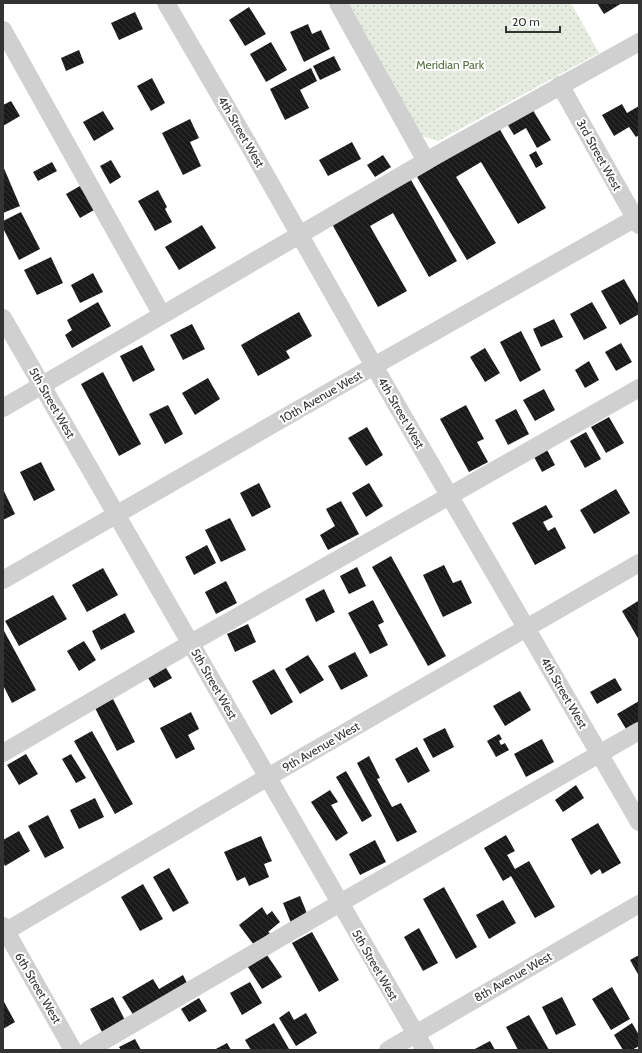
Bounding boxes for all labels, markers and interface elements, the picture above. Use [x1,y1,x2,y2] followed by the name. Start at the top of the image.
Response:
[506,8,560,34] scale bar
[512,14,540,29] text: 20 m
[416,57,485,72] park label: Meridian Park
[215,93,268,170] street label: 4th Street West
[574,117,625,193] street label: 3rd Street West
[26,365,79,441] street label: 5th Street West
[277,367,364,426] street label: 10th Avenue West
[375,374,428,451] street label: 4th Street West
[188,646,241,722] street label: 5th Street West
[538,654,591,731] street label: 4th Street West
[279,718,362,775] street label: 9th Avenue West
[349,927,402,1003] street label: 5th Street West
[471,948,554,1005] street label: 8th Avenue West
[12,950,65,1026] street label: 6th Street West

